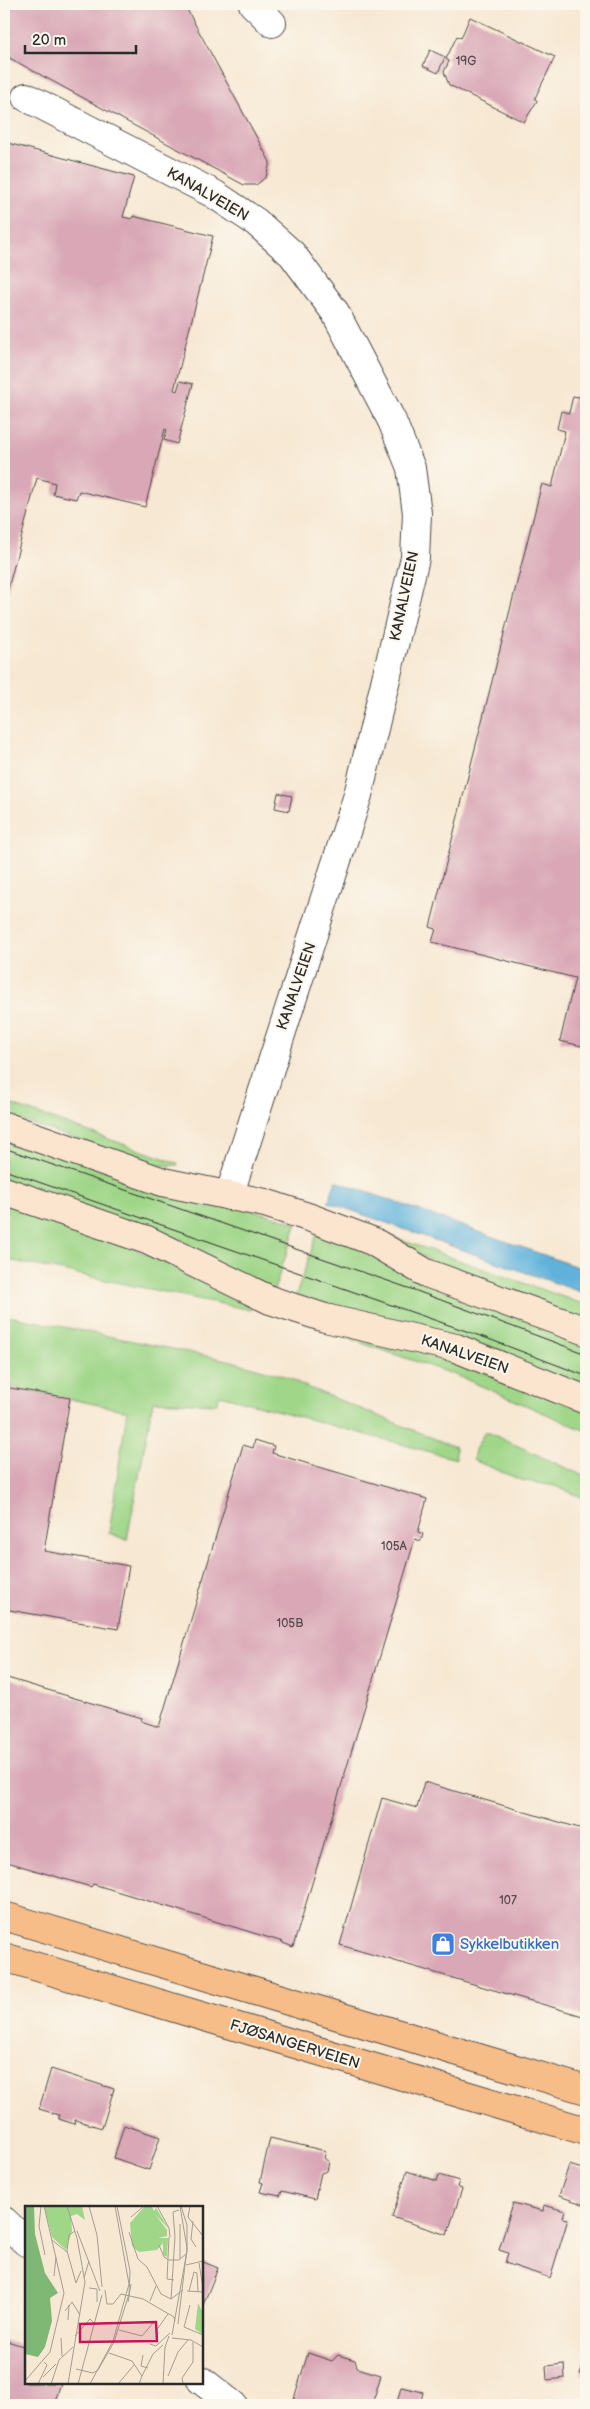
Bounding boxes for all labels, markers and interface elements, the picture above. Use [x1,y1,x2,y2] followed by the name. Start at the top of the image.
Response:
[25,22,136,54] scale bar
[32,31,66,50] text: 20 m
[456,54,476,69] house number: 19G
[163,163,252,226] street label: KANALVEIEN
[386,549,423,643] street label: KANALVEIEN
[273,940,320,1033] street label: KANALVEIEN
[418,1331,511,1378] street label: KANALVEIEN
[381,1539,408,1554] house number: 105A
[277,1616,303,1631] house number: 105B
[499,1893,517,1908] house number: 107
[430,1931,456,1957] shop icon: Sykkelbutikken
[460,1935,559,1954] place label: Sykkelbutikken
[228,2016,362,2073] street label: FJØSANGERVEIEN
[25,2206,202,2384] inset map

